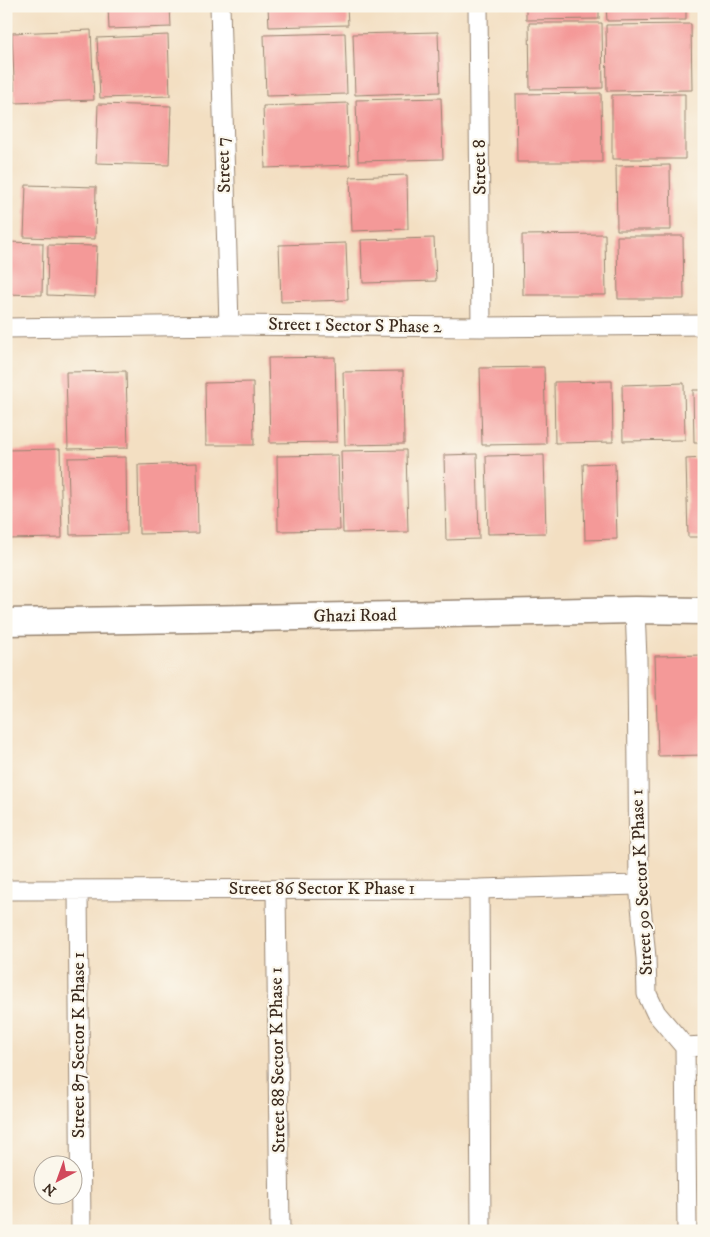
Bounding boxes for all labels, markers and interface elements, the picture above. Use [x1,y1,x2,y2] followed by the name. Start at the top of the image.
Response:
[212,137,236,193] street label: Street 7
[469,139,491,195] street label: Street 8
[268,313,442,339] street label: Street 1 Sector S Phase 2
[313,604,397,628] street label: Ghazi Road
[626,788,658,976] street label: Street 90 Sector K Phase 1
[229,878,415,900] street label: Street 86 Sector K Phase 1
[68,952,90,1138] street label: Street 87 Sector K Phase 1
[265,967,291,1153] street label: Street 88 Sector K Phase 1
[32,1154,82,1204] north arrow
[40,1178,60,1200] text: N

